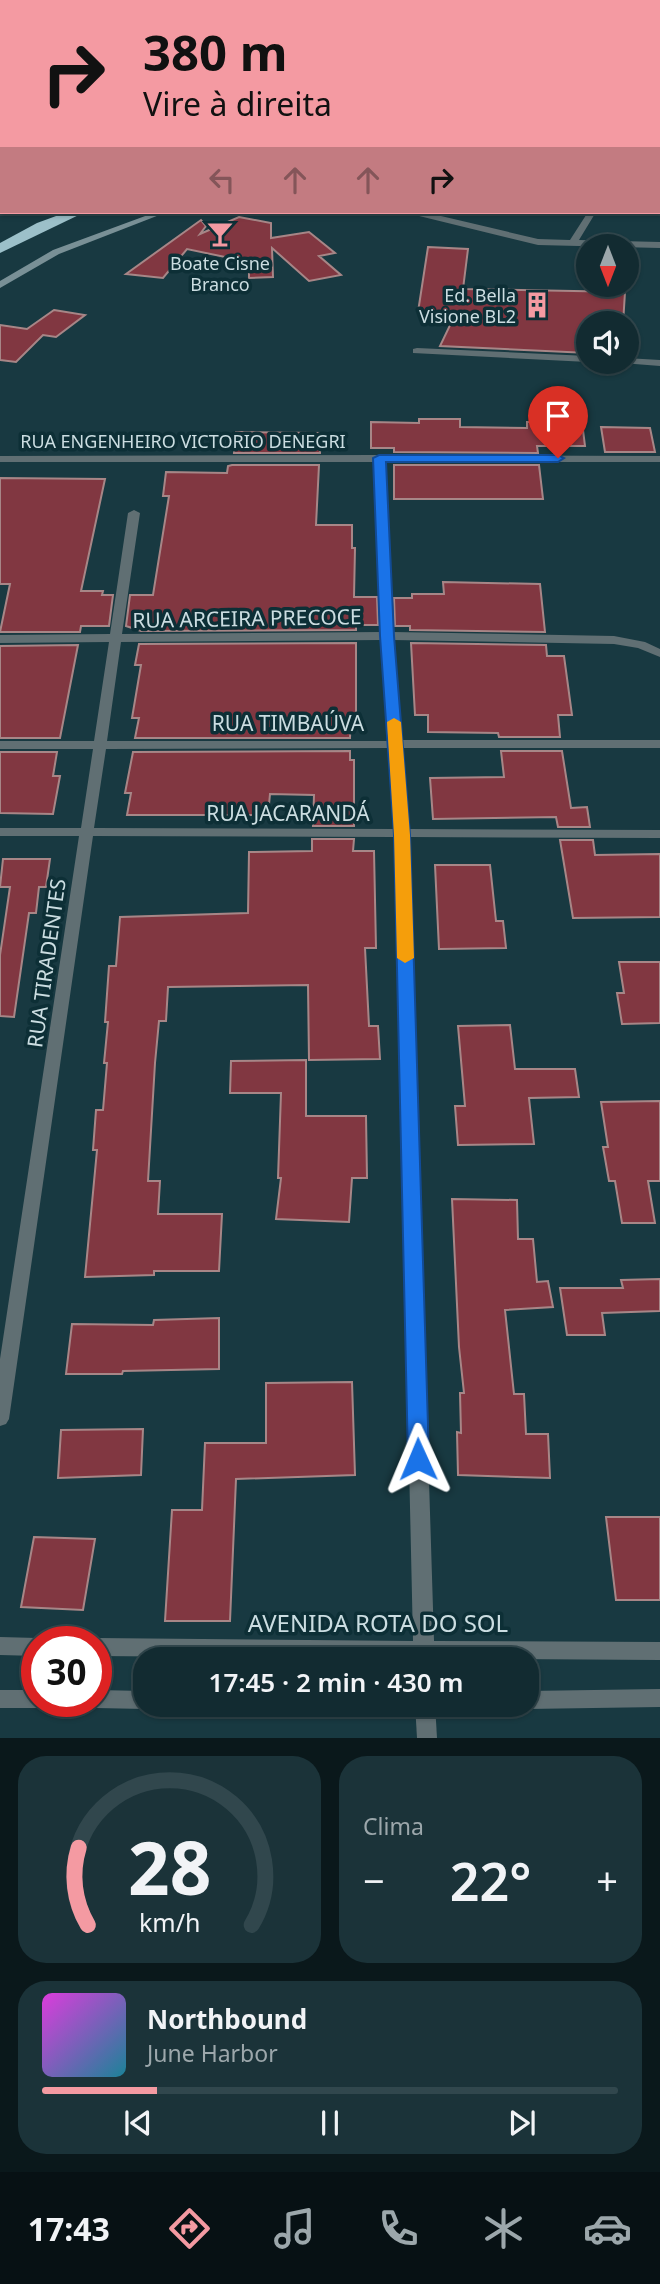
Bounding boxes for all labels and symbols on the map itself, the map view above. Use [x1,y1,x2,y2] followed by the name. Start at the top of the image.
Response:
[205,219,235,249] bar icon: Boate Cisne Branco
[576,234,639,298] north arrow
[170,251,270,296] place label: Boate Cisne Branco
[419,283,516,328] place label: Ed. Bella Visione BL2
[522,290,552,320] building icon: Ed. Bella Visione BL2
[528,386,588,458] pin
[20,429,346,453] street label: RUA ENGENHEIRO VICTORIO DENEGRI
[132,602,362,634] street label: RUA ARCEIRA PRECOCE
[212,709,365,737] street label: RUA TIMBAÚVA
[206,799,370,827] street label: RUA JACARANDÁ
[20,877,72,1049] street label: RUA TIRADENTES
[381,1422,455,1496] position arrow
[248,1606,508,1639] street label: AVENIDA ROTA DO SOL
[21,1626,112,1717] speed limit sign: 30

